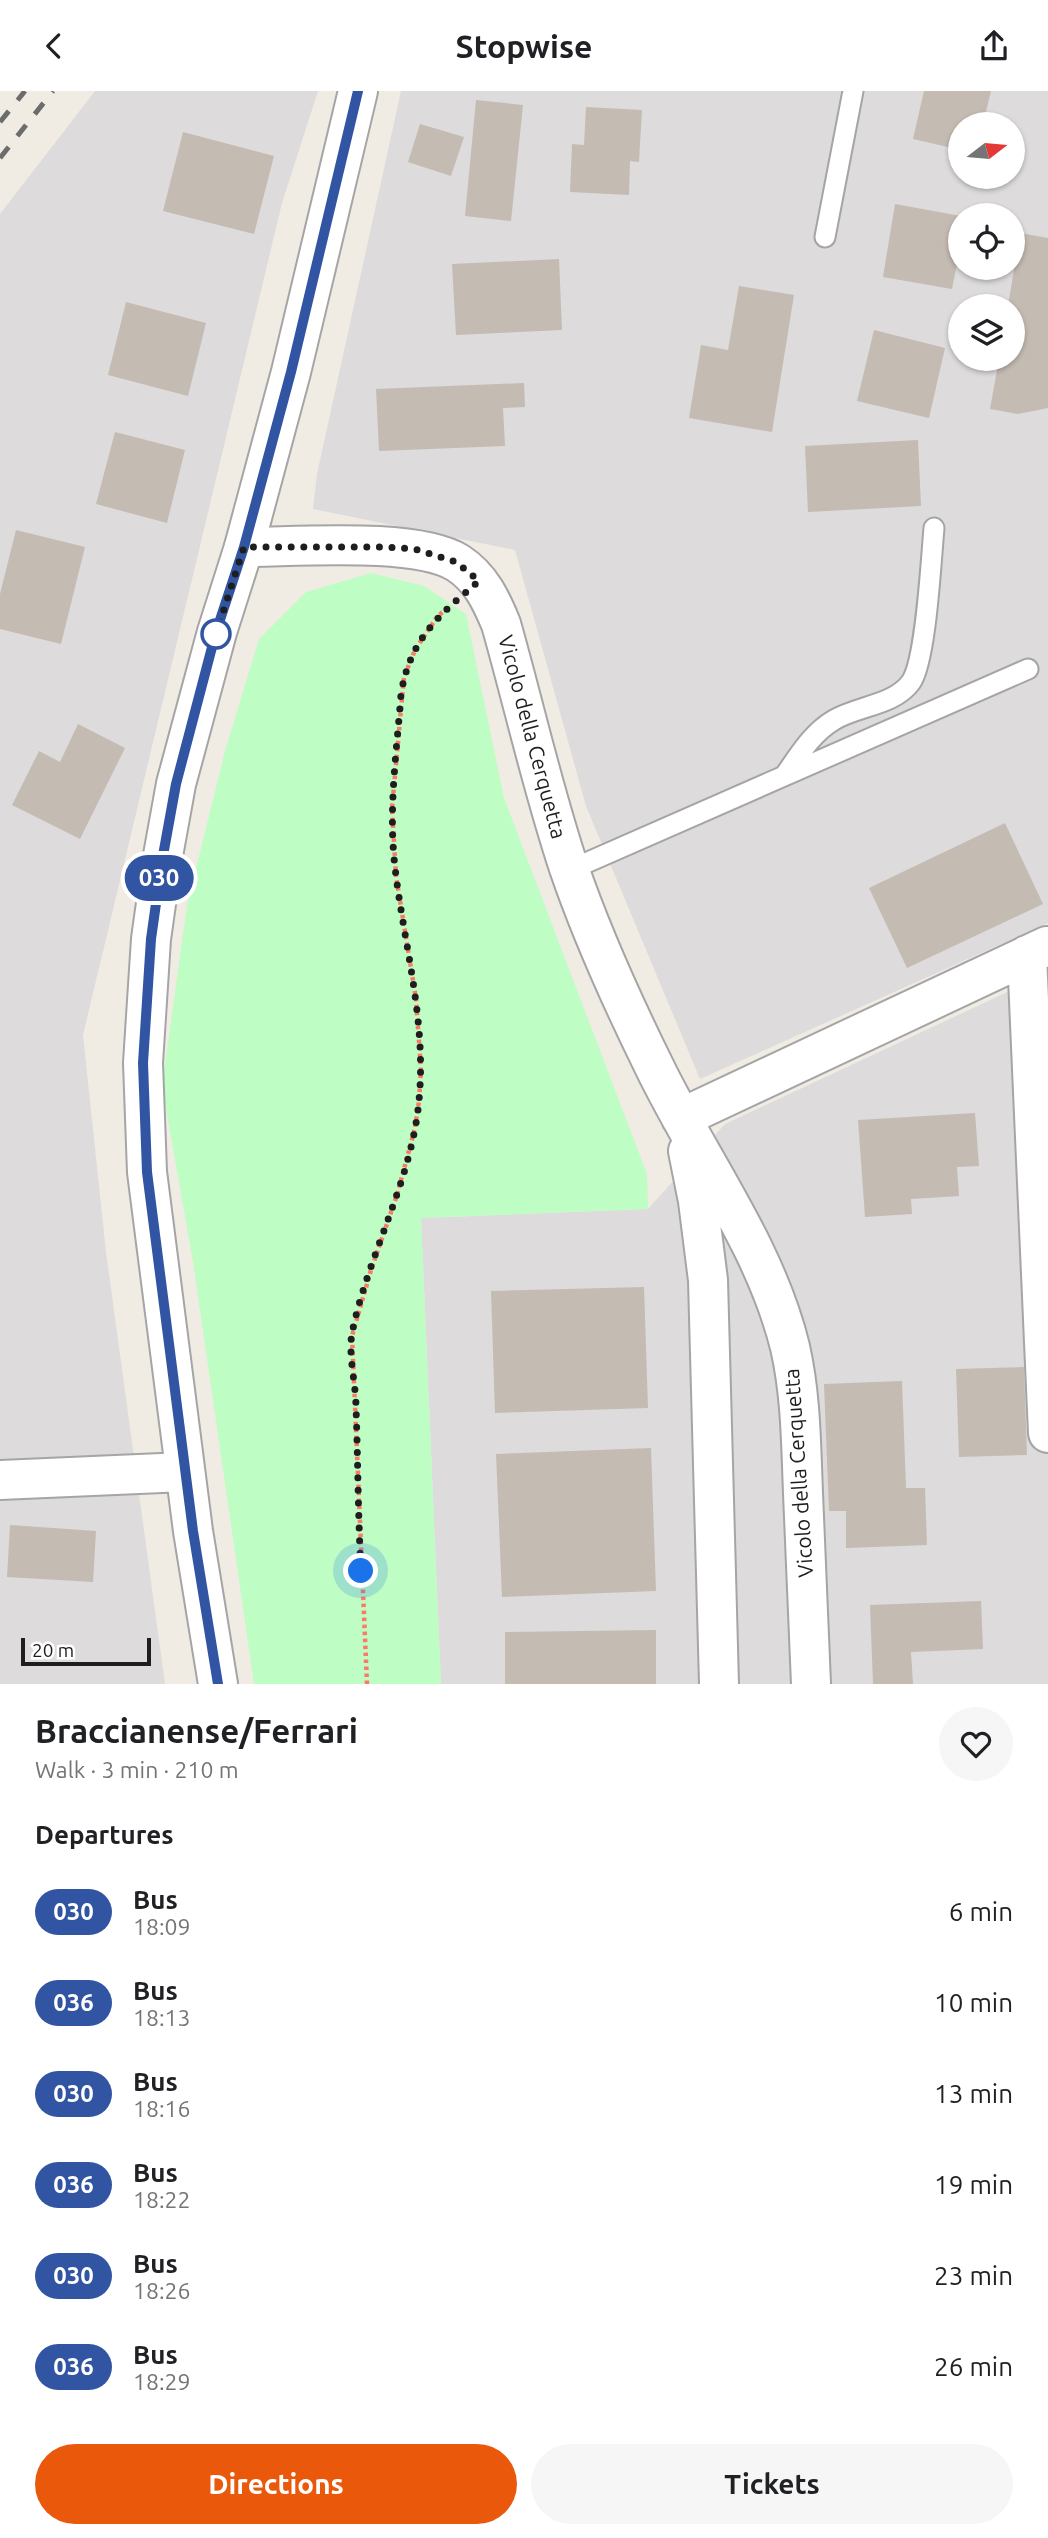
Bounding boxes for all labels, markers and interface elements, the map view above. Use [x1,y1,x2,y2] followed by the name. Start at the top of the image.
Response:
[35,27,73,65] icon: back
[975,27,1013,65] icon: share
[455,28,593,64] text: Stopwise
[948,112,1026,189] north arrow
[948,112,1025,371] map controls
[948,203,1025,280] button: locate
[948,294,1025,371] button: layers
[201,619,231,649] unlabelled marker
[494,632,572,841] street label: Vicolo della Cerquetta
[119,855,199,901] line badge: 030
[139,864,179,891] text: 030
[779,1368,817,1579] street label: Vicolo della Cerquetta
[343,1553,378,1588] your location
[21,1635,150,1667] scale bar
[32,1639,74,1661] text: 20 m
[939,1707,1013,1781] button: heart
[35,1712,358,1749] text: Braccianense/Ferrari
[35,1757,239,1782] text: Walk · 3 min · 210 m
[35,1820,173,1849] text: Departures
[133,1885,178,1914] text: Bus
[949,1897,1013,1926] text: 6 min
[53,1898,94,1925] text: 030
[133,1914,191,1939] text: 18:09
[133,1976,178,2005] text: Bus
[934,1988,1013,2017] text: 10 min
[53,1989,94,2016] text: 036
[133,2005,191,2030] text: 18:13
[133,2067,178,2096] text: Bus
[934,2079,1013,2108] text: 13 min
[53,2080,94,2107] text: 030
[133,2096,191,2121] text: 18:16
[133,2158,178,2187] text: Bus
[934,2170,1013,2199] text: 19 min
[53,2171,94,2198] text: 036
[133,2187,191,2212] text: 18:22
[133,2249,178,2278] text: Bus
[934,2261,1013,2290] text: 23 min
[53,2262,94,2289] text: 030
[133,2278,191,2303] text: 18:26
[133,2340,178,2369] text: Bus
[934,2352,1013,2381] text: 26 min
[53,2353,94,2380] text: 036
[133,2369,191,2394] text: 18:29
[35,2444,517,2524] button: Directions
[531,2444,1013,2524] button: Tickets

